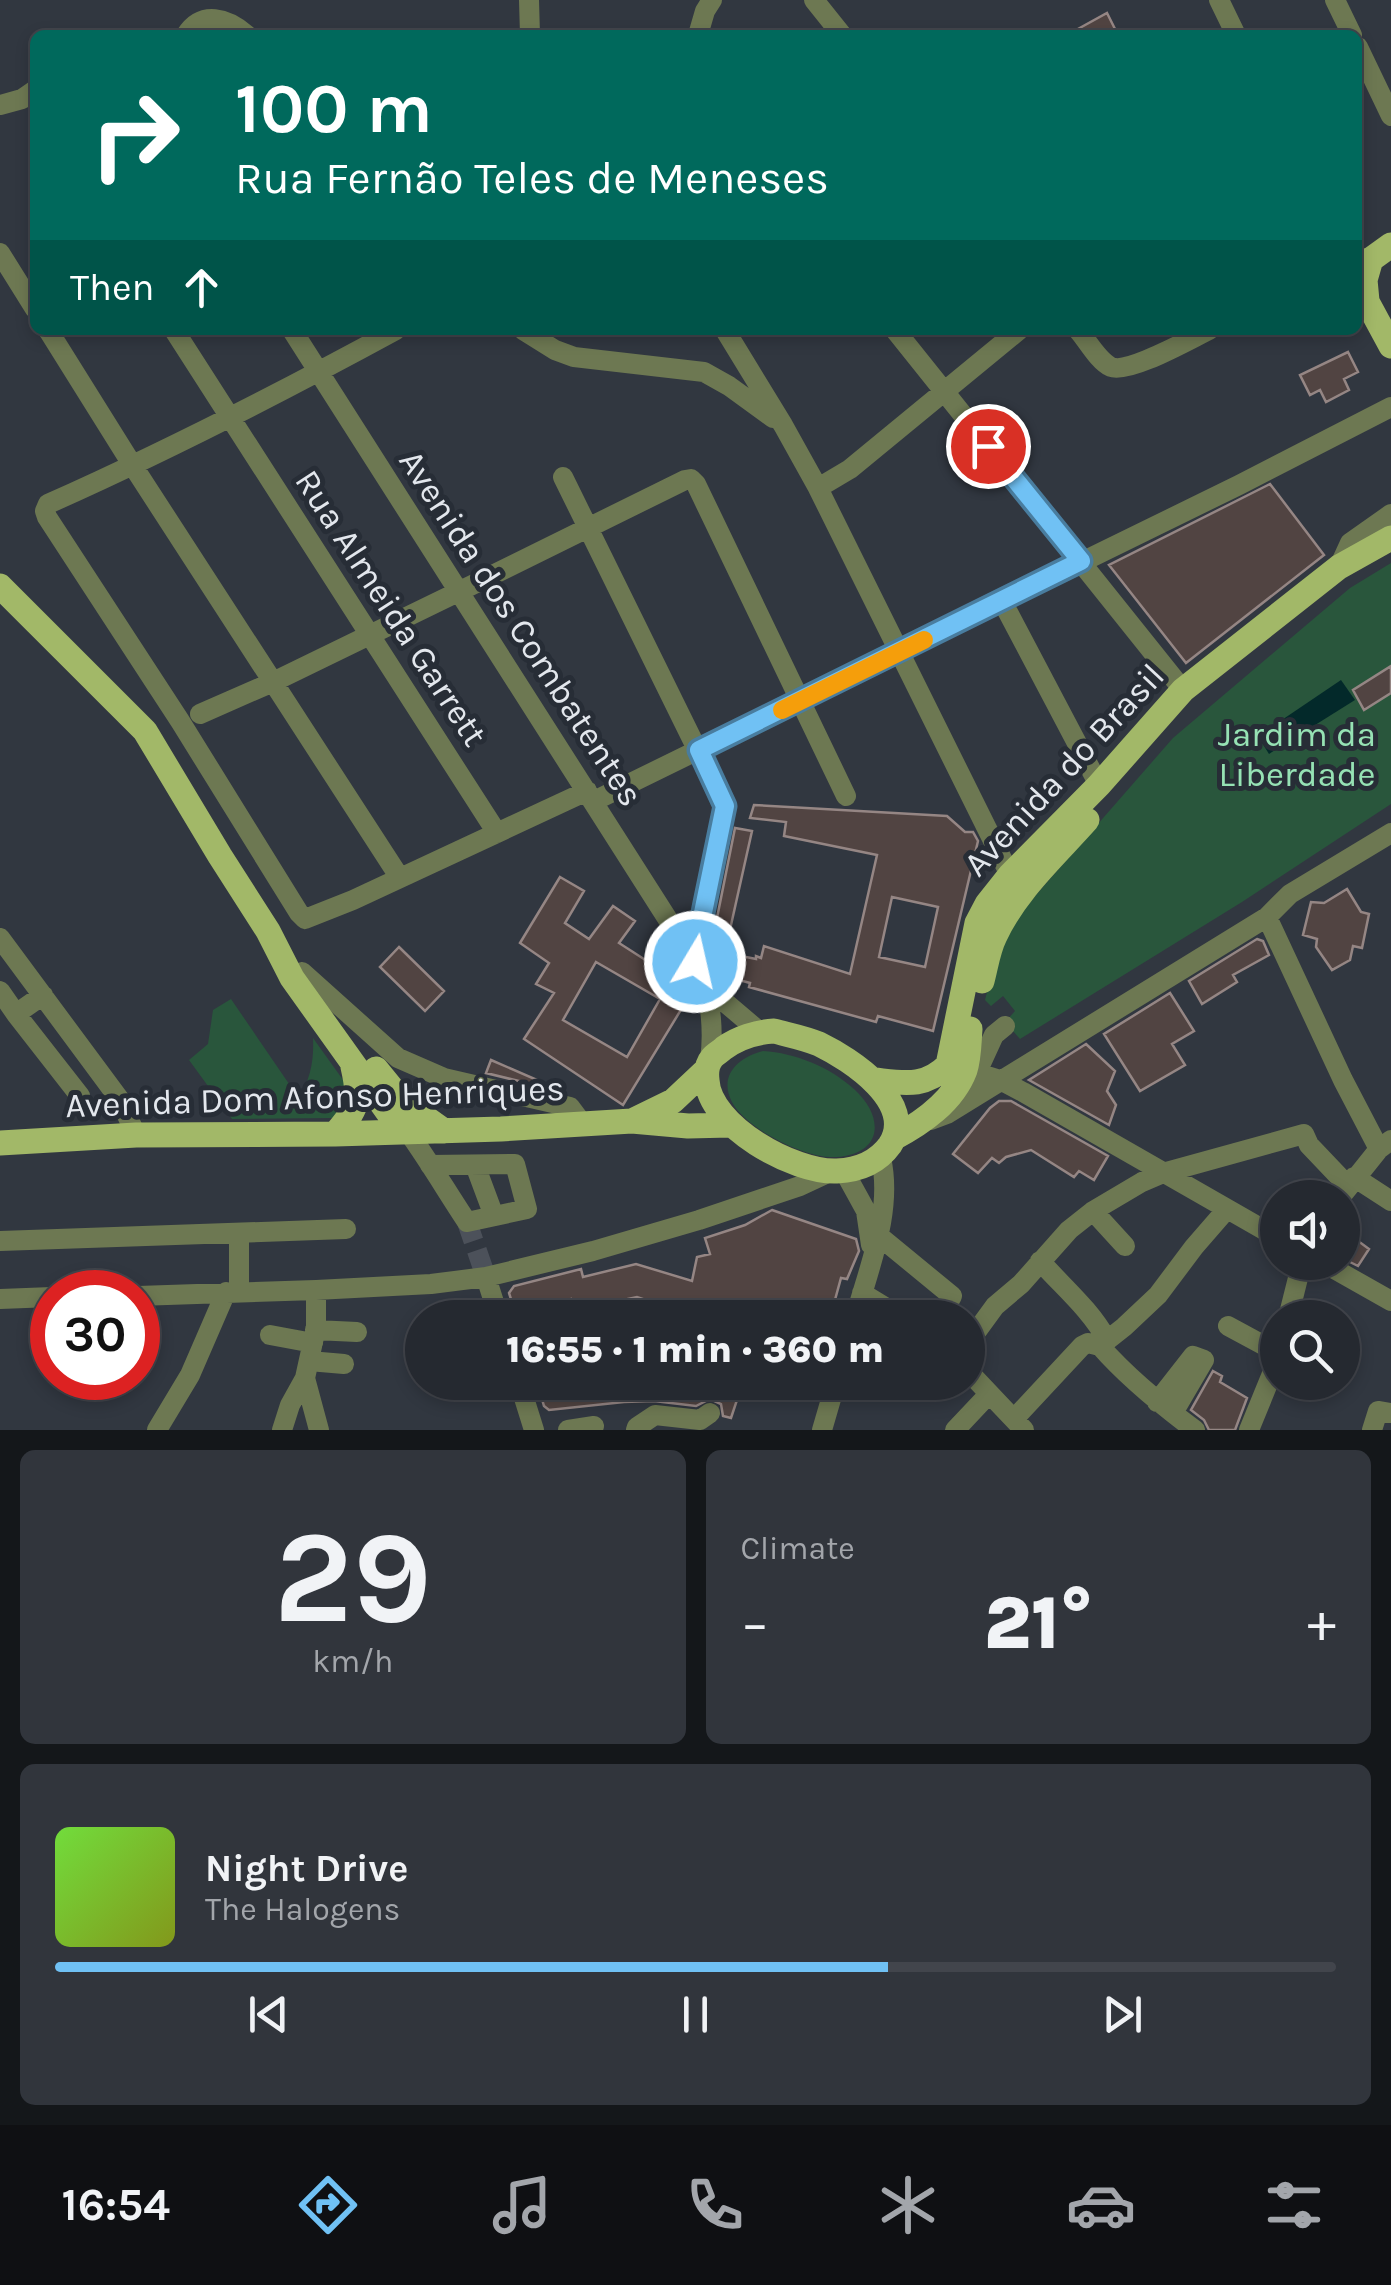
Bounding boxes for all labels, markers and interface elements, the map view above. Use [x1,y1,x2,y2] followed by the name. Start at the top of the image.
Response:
[235,68,433,150] text: 100 m
[70,70,200,200] icon: right
[235,152,829,204] text: Rua Fernão Teles de Meneses
[174,260,229,315] icon: ahead
[70,265,154,310] text: Then
[946,404,1031,489] pin
[961,419,1016,474] icon: arrive
[390,442,652,814] street label: Avenida dos Combatentes
[286,462,496,754] street label: Rua Almeida Garrett
[955,655,1173,885] street label: Avenida do Brasil
[1218,714,1376,795] park label: Jardim da Liberdade
[643,910,747,1014] position arrow
[65,1068,565,1126] street label: Avenida Dom Afonso Henriques
[1260,1180,1360,1400] map controls
[1260,1180,1360,1280] button: sound
[30,1270,160,1400] speed limit sign: 30
[1260,1300,1360,1400] button: search
[506,1327,884,1372] text: 16:55 · 1 min · 360 m
[274,1502,432,1654] text: 29
[741,1530,855,1567] text: Climate
[984,1579,1093,1667] text: 21°
[741,1591,769,1655] text: −
[1307,1591,1336,1655] text: +
[312,1643,393,1680] text: km/h
[205,1846,408,1891] text: Night Drive
[205,1891,400,1928] text: The Halogens
[241,1987,296,2042] icon: previous
[668,1987,723,2042] icon: pause
[1095,1987,1150,2042] icon: next
[293,2170,363,2240] icon: directions
[487,2170,557,2240] icon: music
[680,2170,750,2240] icon: phone
[873,2170,943,2240] icon: climate
[1066,2170,1136,2240] icon: car
[1259,2170,1329,2240] icon: filters
[62,2179,170,2231] text: 16:54

